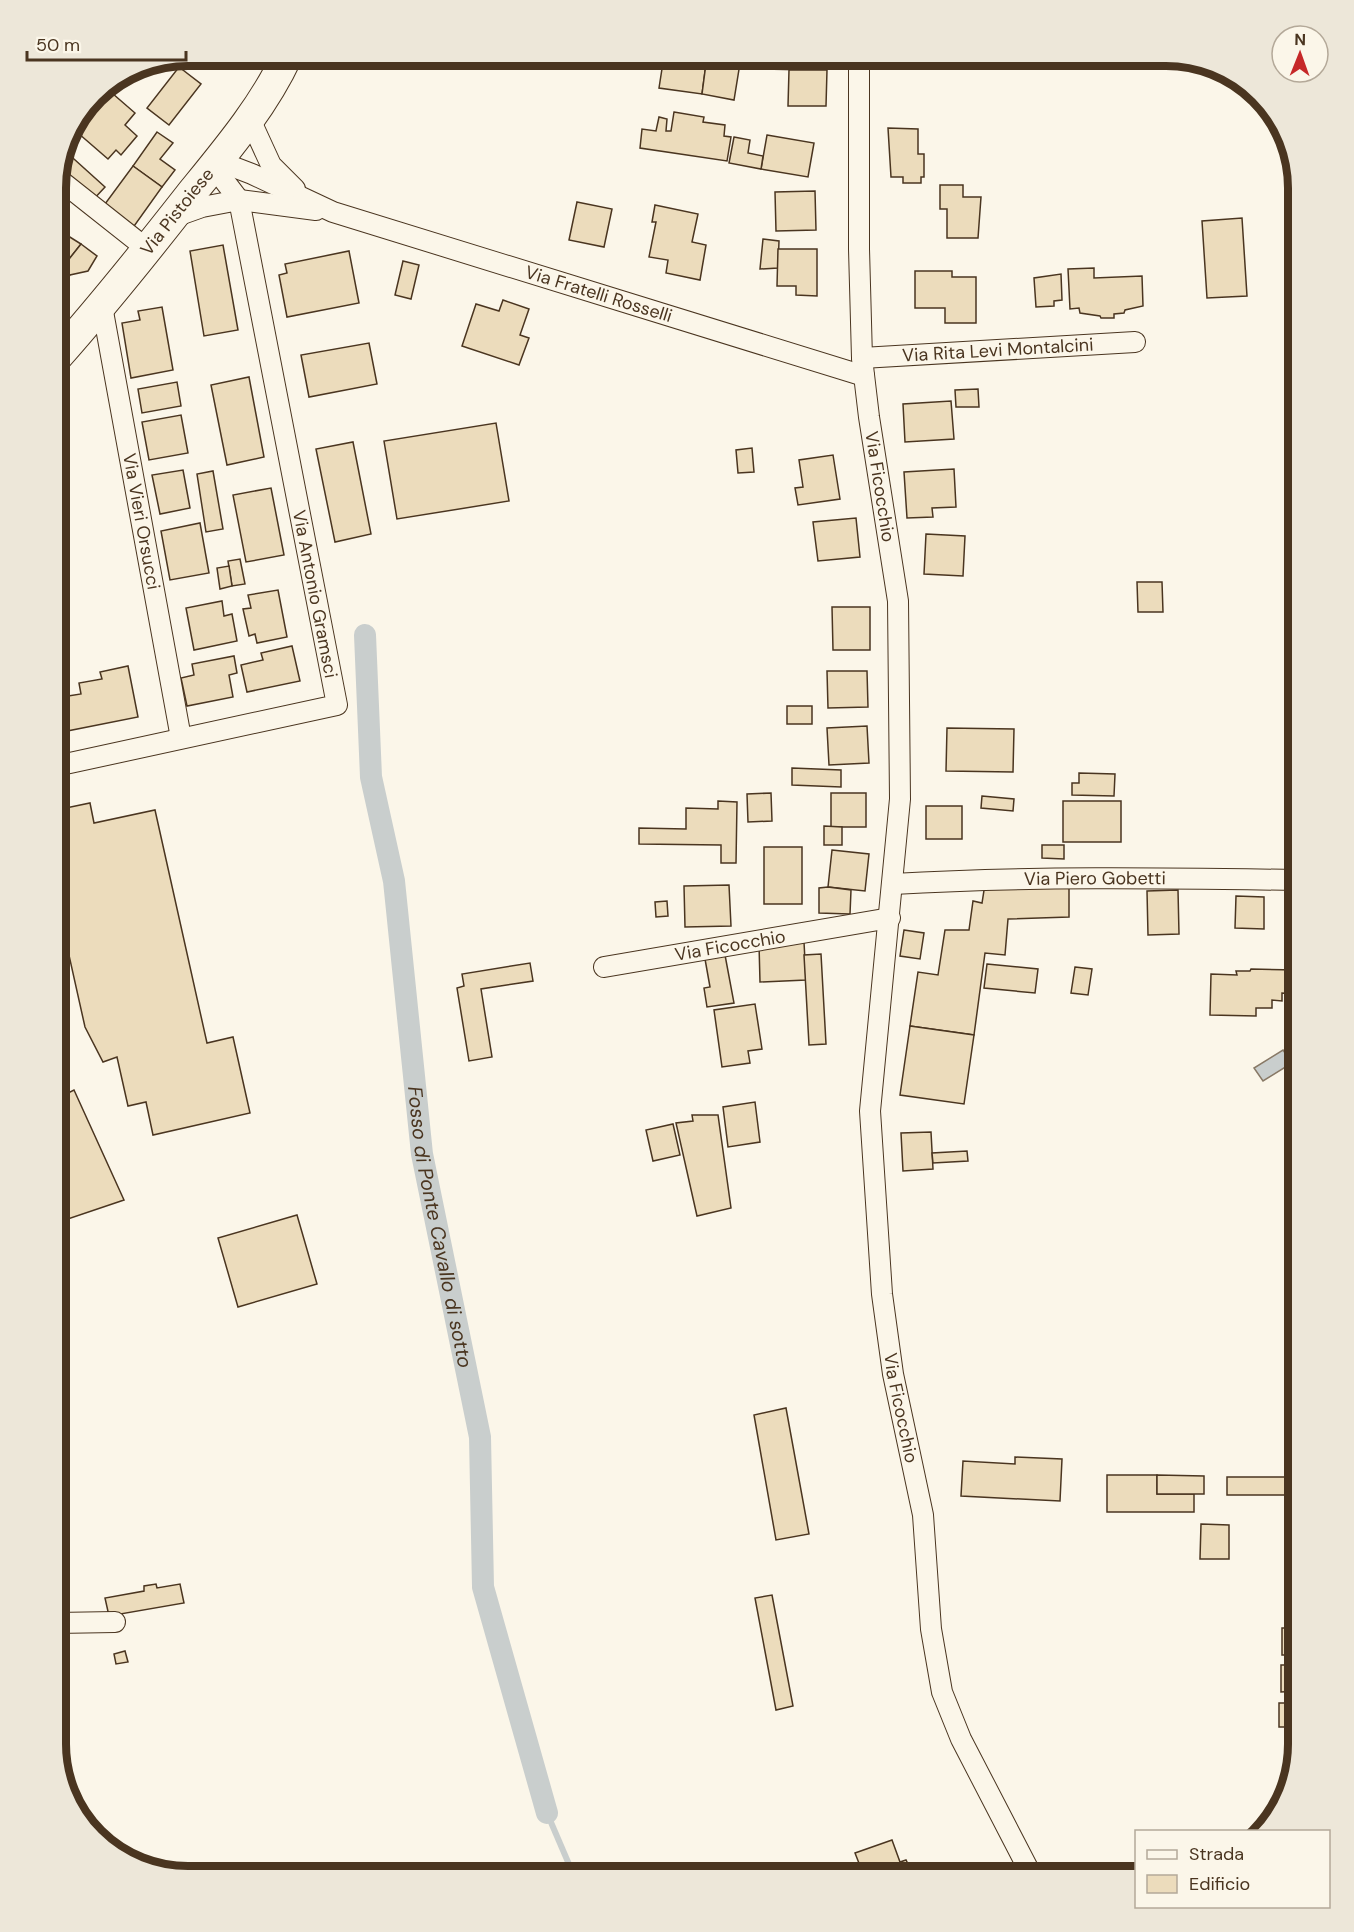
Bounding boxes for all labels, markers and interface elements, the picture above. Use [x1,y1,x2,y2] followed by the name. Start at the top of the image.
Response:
[27,24,186,62] scale bar
[1270,24,1330,84] north arrow
[1294,29,1306,50] text: N
[36,33,80,57] text: 50 m
[135,163,219,260] street label: Via Pistoiese
[522,260,675,328] street label: Via Fratelli Rosselli
[901,332,1094,368] street label: Via Rita Levi Montalcini
[859,430,901,544] street label: Via Ficocchio
[117,451,166,592] street label: Via Vieri Orsucci
[287,508,343,680] street label: Via Antonio Gramsci
[1024,866,1166,891] street label: Via Piero Gobetti
[673,924,787,967] street label: Via Ficocchio
[402,1085,479,1370] water label: Fosso di Ponte Cavallo di sotto
[878,1351,924,1465] street label: Via Ficocchio
[1135,1830,1330,1908] legend
[1189,1842,1244,1866] text: Strada
[1189,1872,1250,1896] text: Edificio

